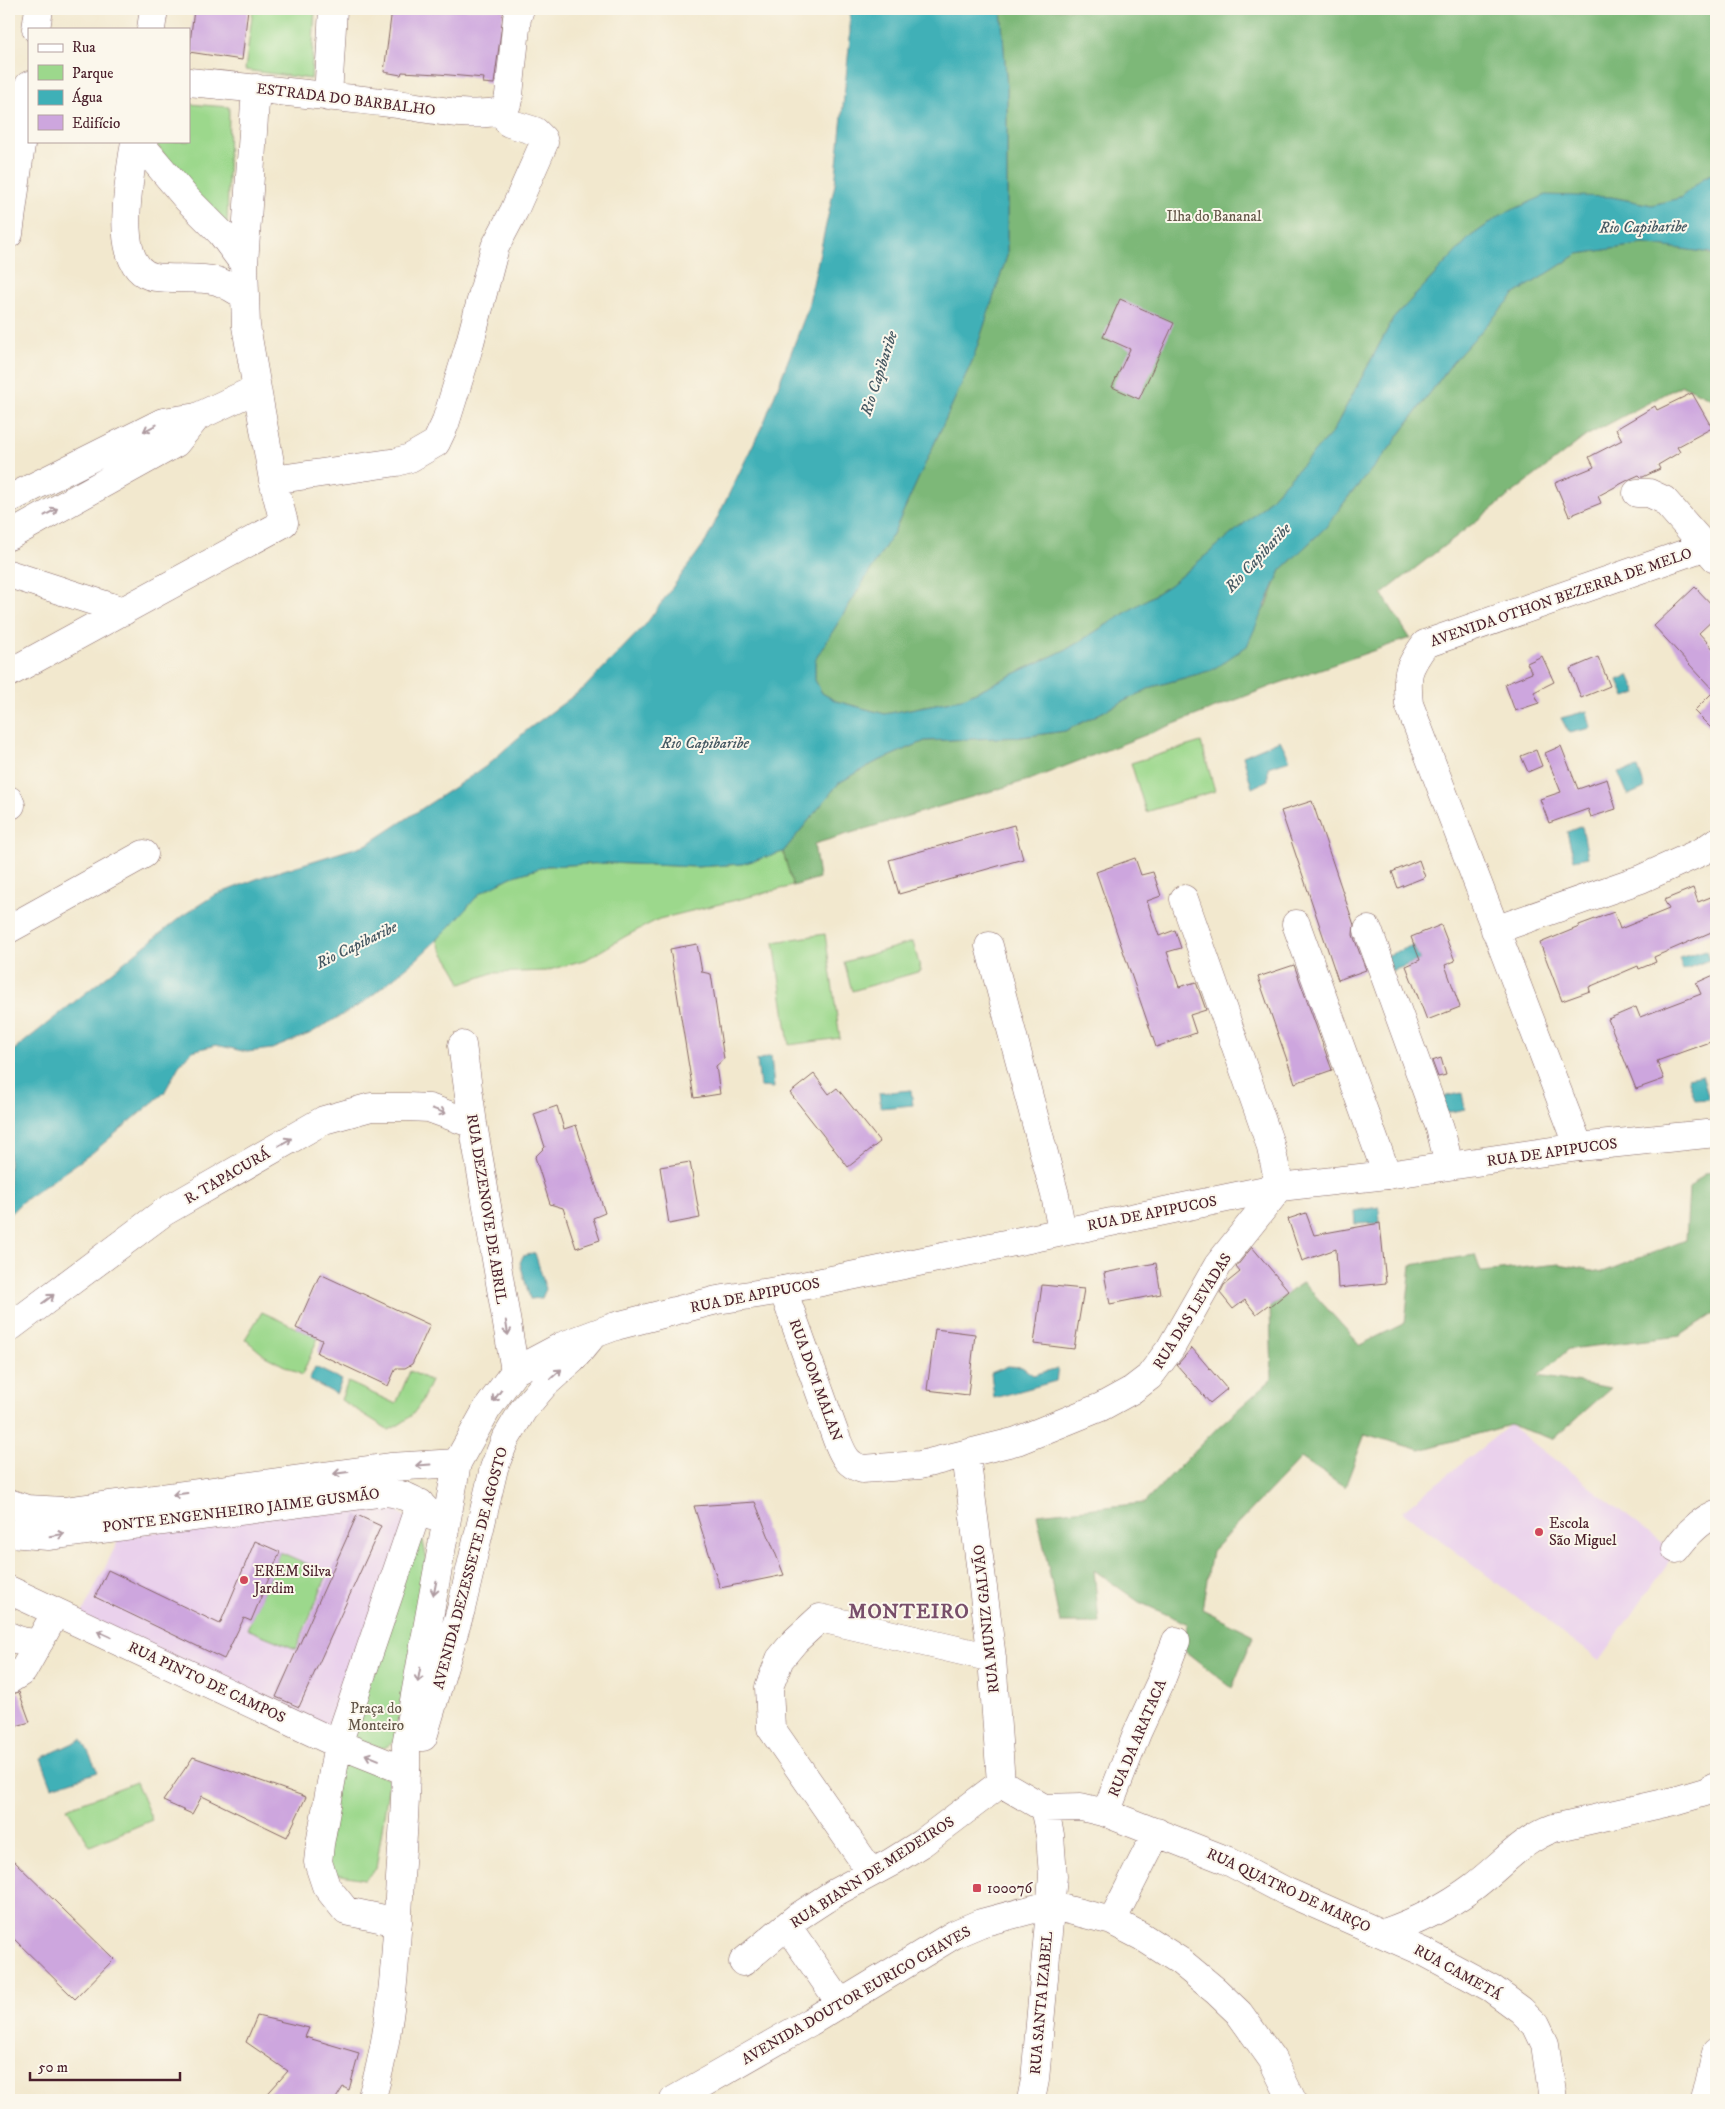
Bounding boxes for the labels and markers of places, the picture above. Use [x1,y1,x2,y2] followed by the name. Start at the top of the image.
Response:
[1549,1514,1617,1550] place label: Escola São Miguel
[1533,1526,1545,1538] marker: Escola São Miguel
[252,1562,332,1598] place label: EREM Silva Jardim
[238,1574,250,1586] marker: EREM Silva Jardim
[987,1879,1034,1898] place label: 100076
[971,1882,983,1894] marker: 100076

